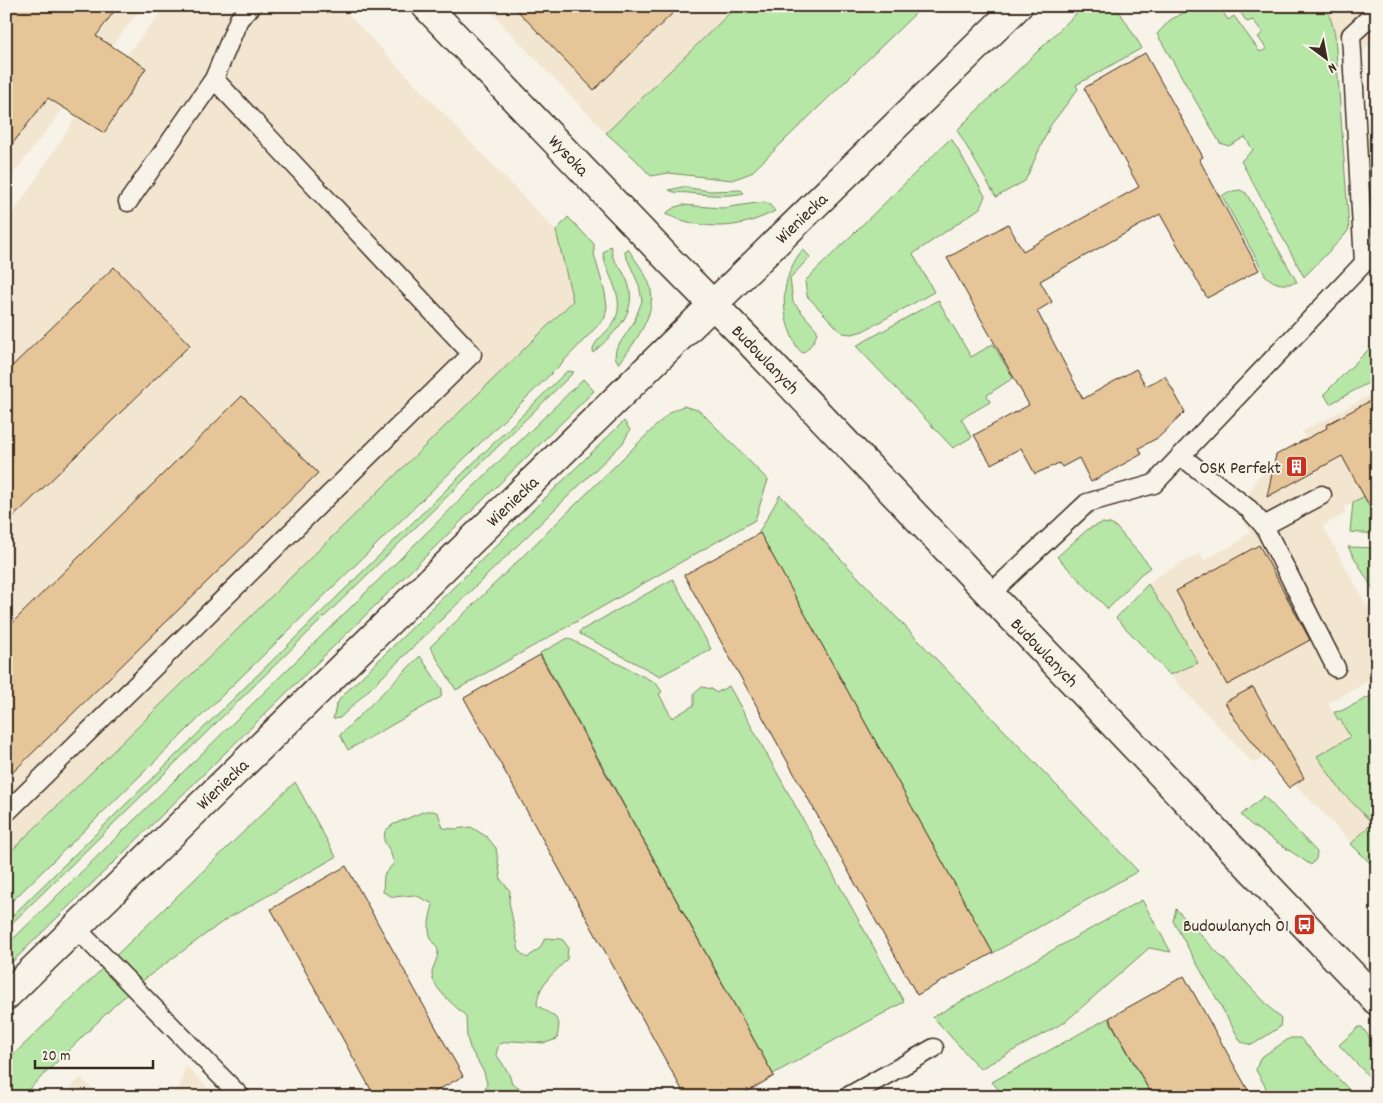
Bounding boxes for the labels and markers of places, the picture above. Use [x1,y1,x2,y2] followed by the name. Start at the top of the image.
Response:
[1285,455,1309,479] building icon: OSK Perfekt
[1199,457,1281,482] place label: OSK Perfekt
[1293,913,1317,937] bus stop icon: Budowlanych 01
[1183,915,1289,940] place label: Budowlanych 01

